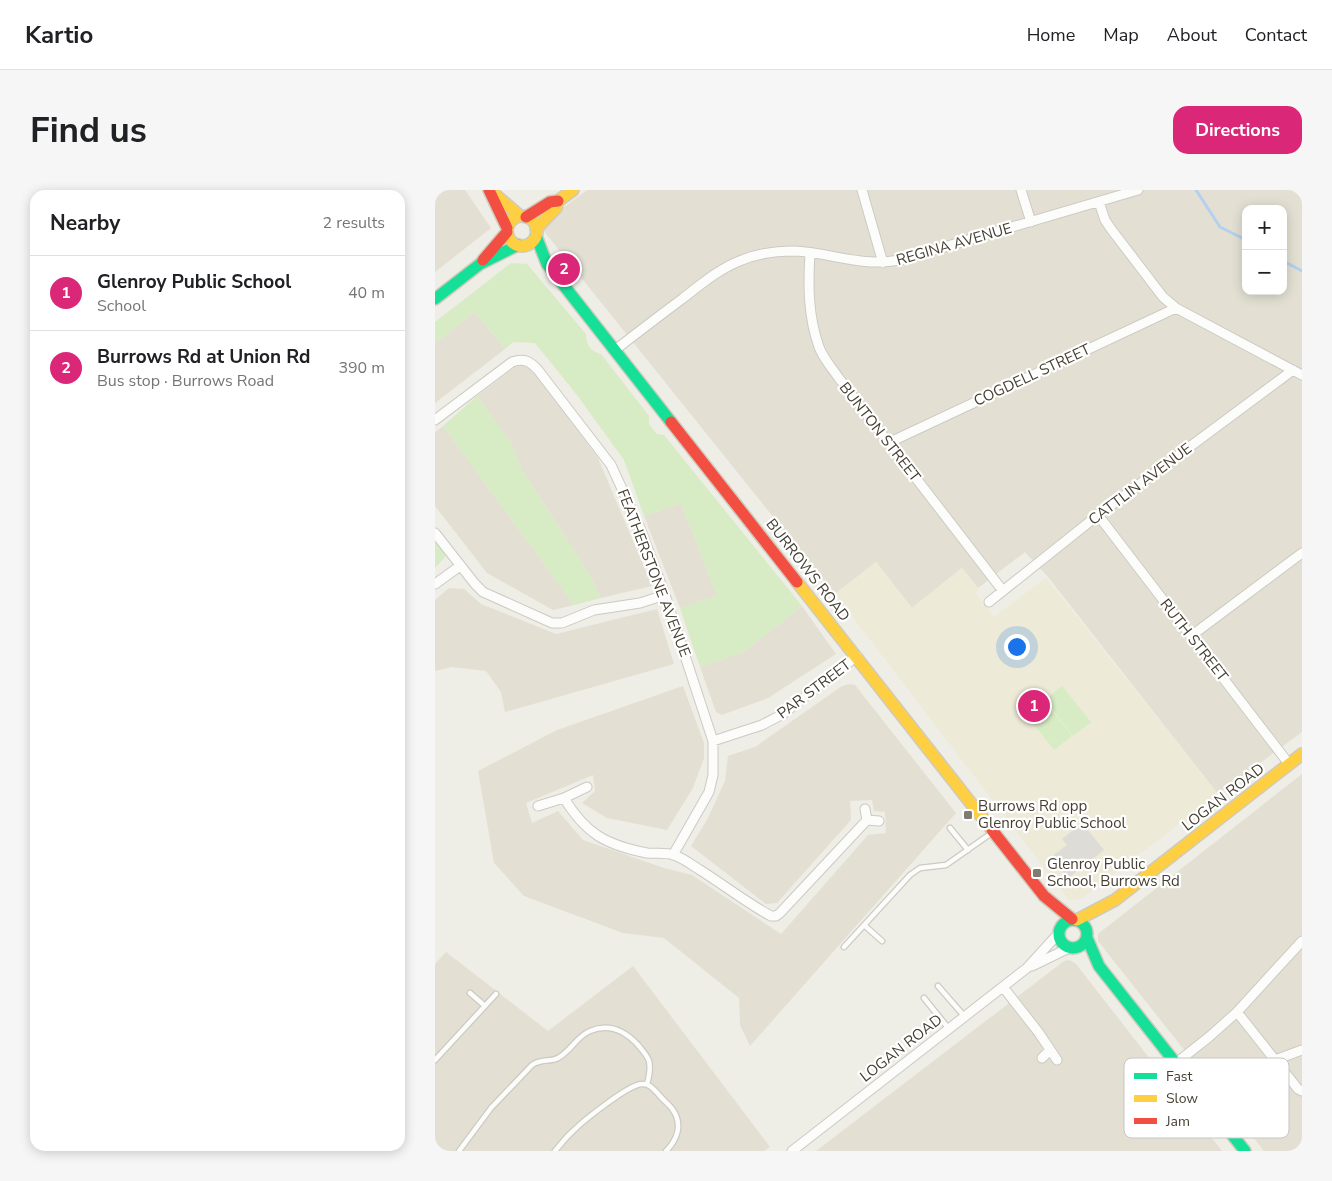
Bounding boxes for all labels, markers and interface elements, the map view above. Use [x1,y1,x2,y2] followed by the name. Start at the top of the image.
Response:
[25,19,93,51] text: Kartio
[1027,23,1075,47] text: Home
[1103,23,1139,47] text: Map
[1167,23,1217,47] text: About
[1245,23,1307,47] text: Contact
[1173,106,1302,154] button: Directions
[30,107,147,154] text: Find us
[1242,205,1287,295] map controls
[1242,205,1287,250] button: +
[50,209,120,237] text: Nearby
[323,212,385,234] text: 2 results
[894,218,1014,270] street label: REGINA AVENUE
[548,250,580,288] pin: 2
[1242,250,1287,295] button: −
[97,269,291,295] text: Glenroy Public School
[61,282,71,304] text: 1
[348,282,385,304] text: 40 m
[97,295,146,317] text: School
[970,339,1094,411] street label: COGDELL STREET
[97,344,311,370] text: Burrows Rd at Union Rd
[61,357,71,379] text: 2
[338,357,385,379] text: 390 m
[97,370,274,392] text: Bus stop · Burrows Road
[835,378,925,486] street label: BUNTON STREET
[1084,438,1196,530] street label: CATTLIN AVENUE
[613,486,695,660] street label: FEATHERSTONE AVENUE
[762,515,854,625] street label: BURROWS ROAD
[1155,595,1233,685] street label: RUTH STREET
[1004,634,1030,660] your location
[773,655,855,723] street label: PAR STREET
[1018,687,1050,725] pin: 1
[1178,759,1268,835] street label: LOGAN ROAD
[978,796,1126,833] place label: Burrows Rd opp Glenroy Public School
[962,809,974,821] marker: Burrows Rd opp Glenroy Public School
[1047,854,1180,891] place label: Glenroy Public School, Burrows Rd
[1031,867,1043,879] marker: Glenroy Public School, Burrows Rd
[856,1010,946,1086] street label: LOGAN ROAD
[1124,1058,1289,1138] legend
[1166,1067,1192,1086] text: Fast
[1166,1089,1198,1108] text: Slow
[1165,1112,1190,1131] text: Jam

